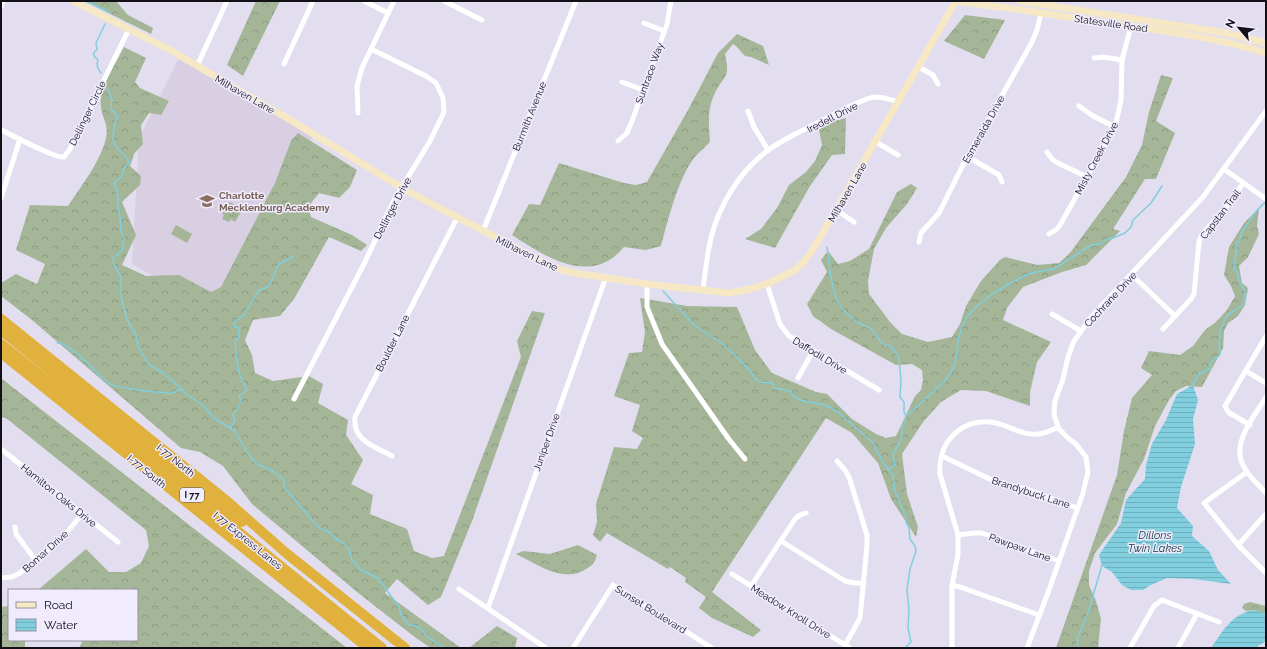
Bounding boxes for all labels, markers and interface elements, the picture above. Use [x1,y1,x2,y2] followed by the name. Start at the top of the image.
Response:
[1219,8,1259,48] north arrow
[1074,13,1148,34] street label: Statesville Road
[1223,17,1238,30] text: N
[633,41,666,105] street label: Suntrace Way
[213,73,277,116] street label: Milhaven Lane
[67,79,108,147] street label: Dellinger Circle
[511,80,548,153] street label: Burmith Avenue
[960,93,1007,165] street label: Esmeralda Drive
[805,100,859,135] street label: Iredell Drive
[1073,120,1120,196] street label: Misty Creek Drive
[826,160,869,224] street label: Milhaven Lane
[372,175,413,241] street label: Dellinger Drive
[1198,187,1243,241] street label: Capstan Trail
[219,190,330,213] place label: Charlotte Mecklenburg Academy
[198,192,216,210] school or university icon: Charlotte Mecklenburg Academy
[494,234,559,273] street label: Milhaven Lane
[1082,269,1139,329] street label: Cochrane Drive
[373,313,412,373] street label: Boulder Lane
[791,335,849,376] street label: Daffodil Drive
[531,412,562,472] street label: Juniper Drive
[154,442,197,479] street label: I-77 North
[125,452,168,490] street label: I-77 South
[19,462,99,529] street label: Hamilton Oaks Drive
[990,475,1071,510] street label: Brandybuck Lane
[180,488,204,502] road number: I 77
[211,509,284,571] street label: I 77 Express Lanes
[20,528,70,575] street label: Bomar Drive
[1128,529,1182,555] water label: Dillons Twin Lakes
[988,531,1052,564] street label: Pawpaw Lane
[749,582,833,641] street label: Meadow Knoll Drive
[613,583,688,636] street label: Sunset Boulevard
[8,589,138,641] legend
[44,598,73,612] text: Road
[44,618,78,632] text: Water

